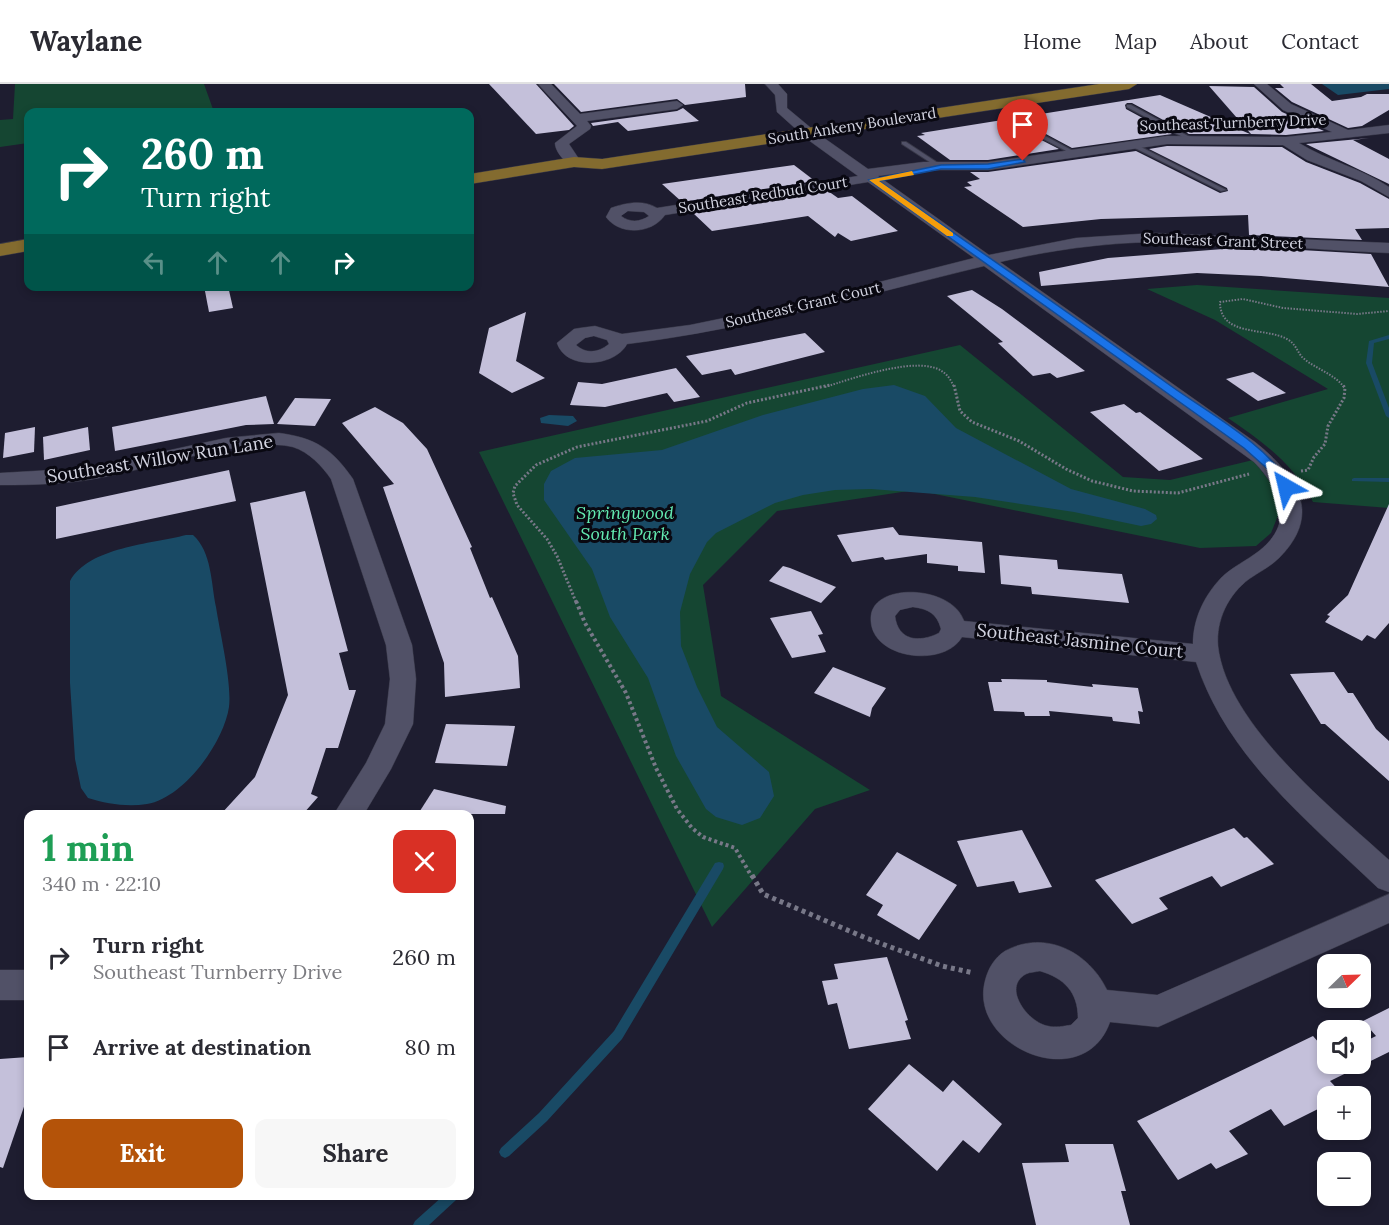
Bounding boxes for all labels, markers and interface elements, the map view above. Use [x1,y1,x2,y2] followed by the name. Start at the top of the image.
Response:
[30,23,142,59] text: Waylane
[1023,28,1081,55] text: Home
[1114,28,1157,55] text: Map
[1190,28,1248,55] text: About
[1281,28,1359,55] text: Contact
[997,99,1048,161] pin
[766,103,937,148] street label: South Ankeny Boulevard
[1006,108,1039,141] icon: arrive
[1139,110,1327,135] street label: Southeast Turnberry Drive
[141,127,264,181] text: 260 m
[42,132,120,210] icon: right
[677,172,849,217] street label: Southeast Redbud Court
[141,180,270,214] text: Turn right
[1143,228,1304,253] street label: Southeast Grant Street
[138,246,171,279] icon: left
[201,246,234,279] icon: ahead
[264,246,297,279] icon: ahead
[327,246,360,279] icon: right
[724,277,882,332] street label: Southeast Grant Court
[45,429,275,488] street label: Southeast Willow Run Lane
[1254,455,1318,519] position arrow
[576,501,674,545] park label: Springwood South Park
[976,618,1185,663] street label: Southeast Jasmine Court
[42,825,134,871] text: 1 min
[393,830,456,893] button: close
[42,871,161,896] text: 340 m · 22:10
[93,931,204,959] text: Turn right
[42,941,75,974] icon: right
[392,943,456,971] text: 260 m
[1317,954,1371,1008] north arrow
[1317,954,1371,1206] map controls
[93,959,342,984] text: Southeast Turnberry Drive
[1317,1020,1371,1074] button: sound
[42,1031,75,1064] icon: arrive
[93,1033,311,1061] text: Arrive at destination
[405,1033,456,1061] text: 80 m
[1317,1086,1371,1140] button: +
[42,1119,243,1188] button: Exit
[255,1119,456,1188] button: Share
[1317,1152,1371,1206] button: −

